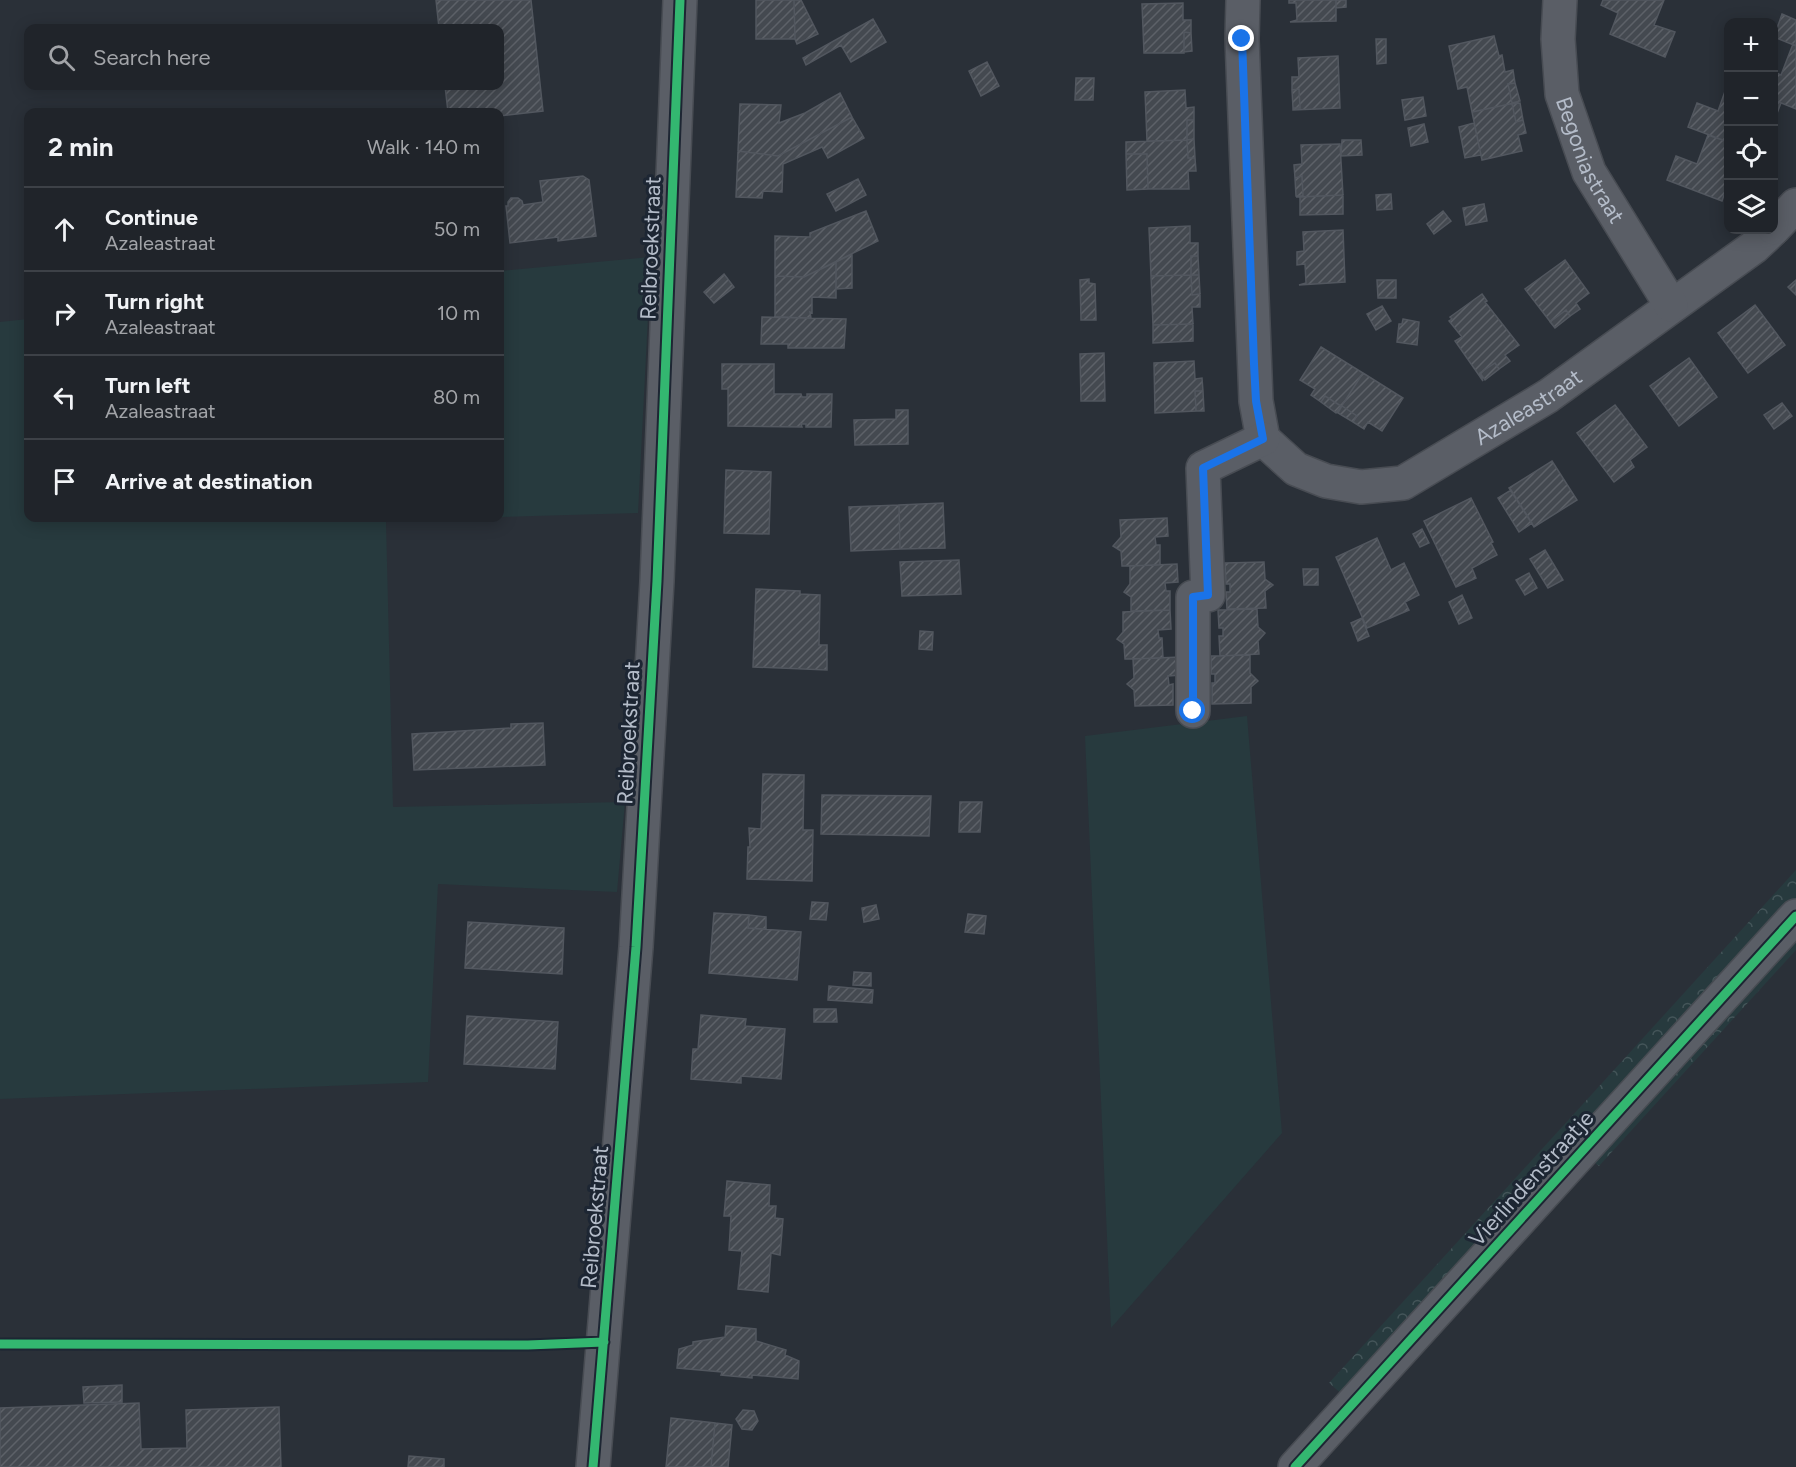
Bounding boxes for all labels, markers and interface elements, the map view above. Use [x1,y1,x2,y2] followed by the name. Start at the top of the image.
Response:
[1724,18,1778,234] map controls
[1724,18,1778,72] button: +
[24,24,504,90] search box
[1228,25,1254,51] route end
[45,41,78,74] icon: search
[93,44,211,71] text: Search here
[1724,72,1778,126] button: −
[1550,93,1630,228] street label: Begoniastraat
[1724,126,1778,180] button: locate
[48,131,114,163] text: 2 min
[367,135,480,159] text: Walk · 140 m
[635,176,666,320] street label: Reibroekstraat
[1724,180,1778,234] button: layers
[105,204,198,231] text: Continue
[48,213,81,246] icon: ahead
[434,217,480,241] text: 50 m
[105,231,216,255] text: Azaleastraat
[105,288,204,315] text: Turn right
[48,297,81,330] icon: right
[437,301,480,325] text: 10 m
[105,315,216,339] text: Azaleastraat
[1470,363,1587,451] street label: Azaleastraat
[105,372,191,399] text: Turn left
[48,381,81,414] icon: left
[433,385,480,409] text: 80 m
[105,399,216,423] text: Azaleastraat
[48,465,81,498] icon: arrive
[105,468,313,495] text: Arrive at destination
[611,661,646,805] street label: Reibroekstraat
[1179,697,1205,723] route start
[1463,1105,1600,1252] street label: Vierlindenstraatje
[575,1144,614,1290] street label: Reibroekstraat

